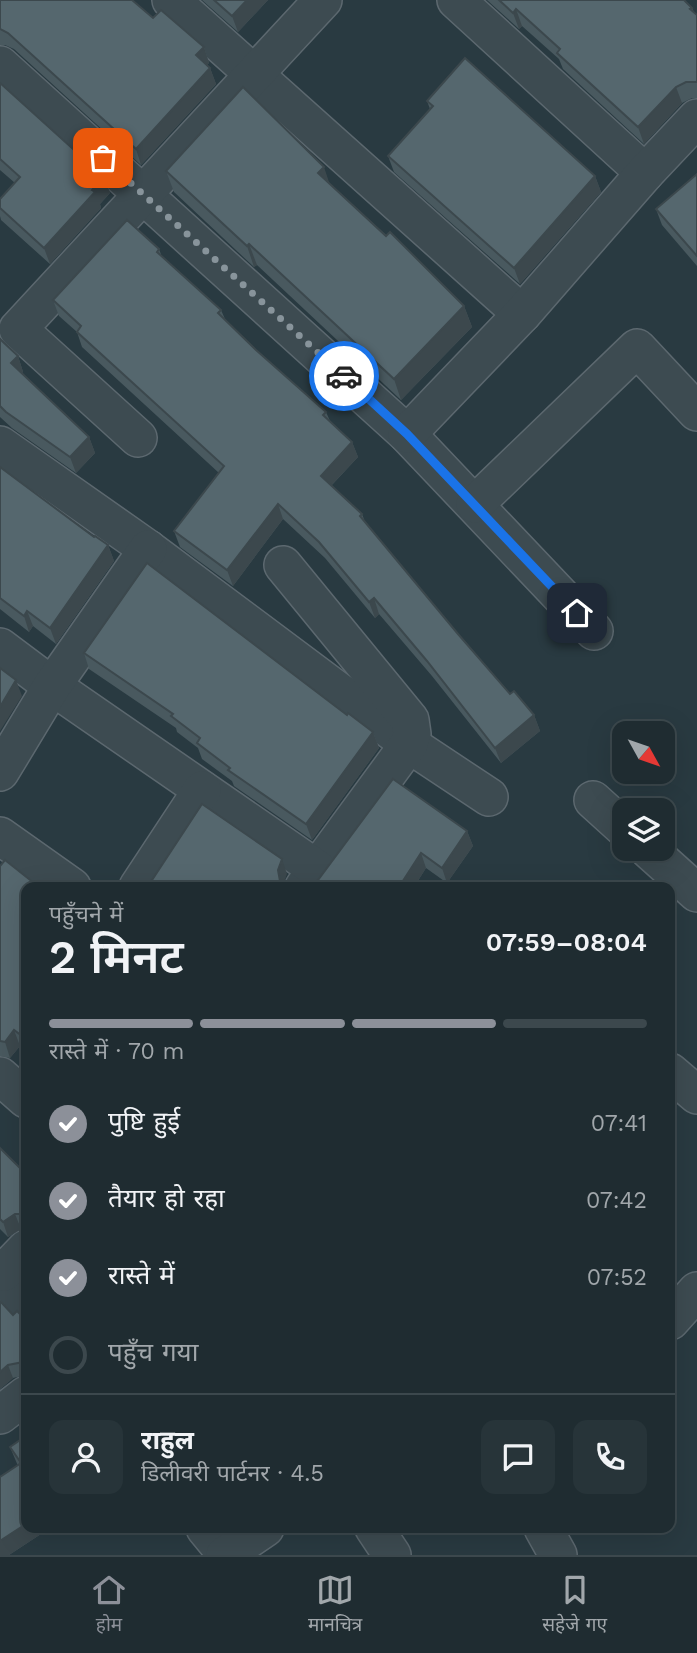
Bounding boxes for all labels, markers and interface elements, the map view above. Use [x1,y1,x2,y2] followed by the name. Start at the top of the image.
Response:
[73,128,133,188] pin
[84,139,122,177] icon: bag
[309,341,379,411] courier
[325,357,363,395] icon: car
[547,583,607,643] pin
[558,594,596,632] icon: home
[612,721,676,784] north arrow
[612,721,675,861] map controls
[612,798,675,861] button: layers
[49,901,123,928] text: पहुँचने में
[486,927,647,957] text: 07:59–08:04
[49,930,184,984] text: 2 मिनट
[49,1038,185,1065] text: रास्ते में · 70 m
[49,1105,87,1143] icon: check
[108,1106,180,1136] text: पुष्टि हुई
[591,1110,647,1137] text: 07:41
[49,1182,87,1220] icon: check
[108,1183,225,1213] text: तैयार हो रहा
[586,1187,647,1214] text: 07:42
[49,1259,87,1297] icon: check
[108,1260,175,1290] text: रास्ते में
[587,1264,647,1291] text: 07:52
[108,1337,198,1367] text: पहुँच गया
[49,1420,123,1494] button: person
[481,1420,555,1494] button: chat
[573,1420,647,1494] button: phone
[141,1425,194,1455] text: राहुल
[141,1460,324,1487] text: डिलीवरी पार्टनर · 4.5
[90,1571,128,1639] tab: होम
[308,1571,362,1639] tab: मानचित्र
[542,1571,607,1639] tab: सहेजे गए

